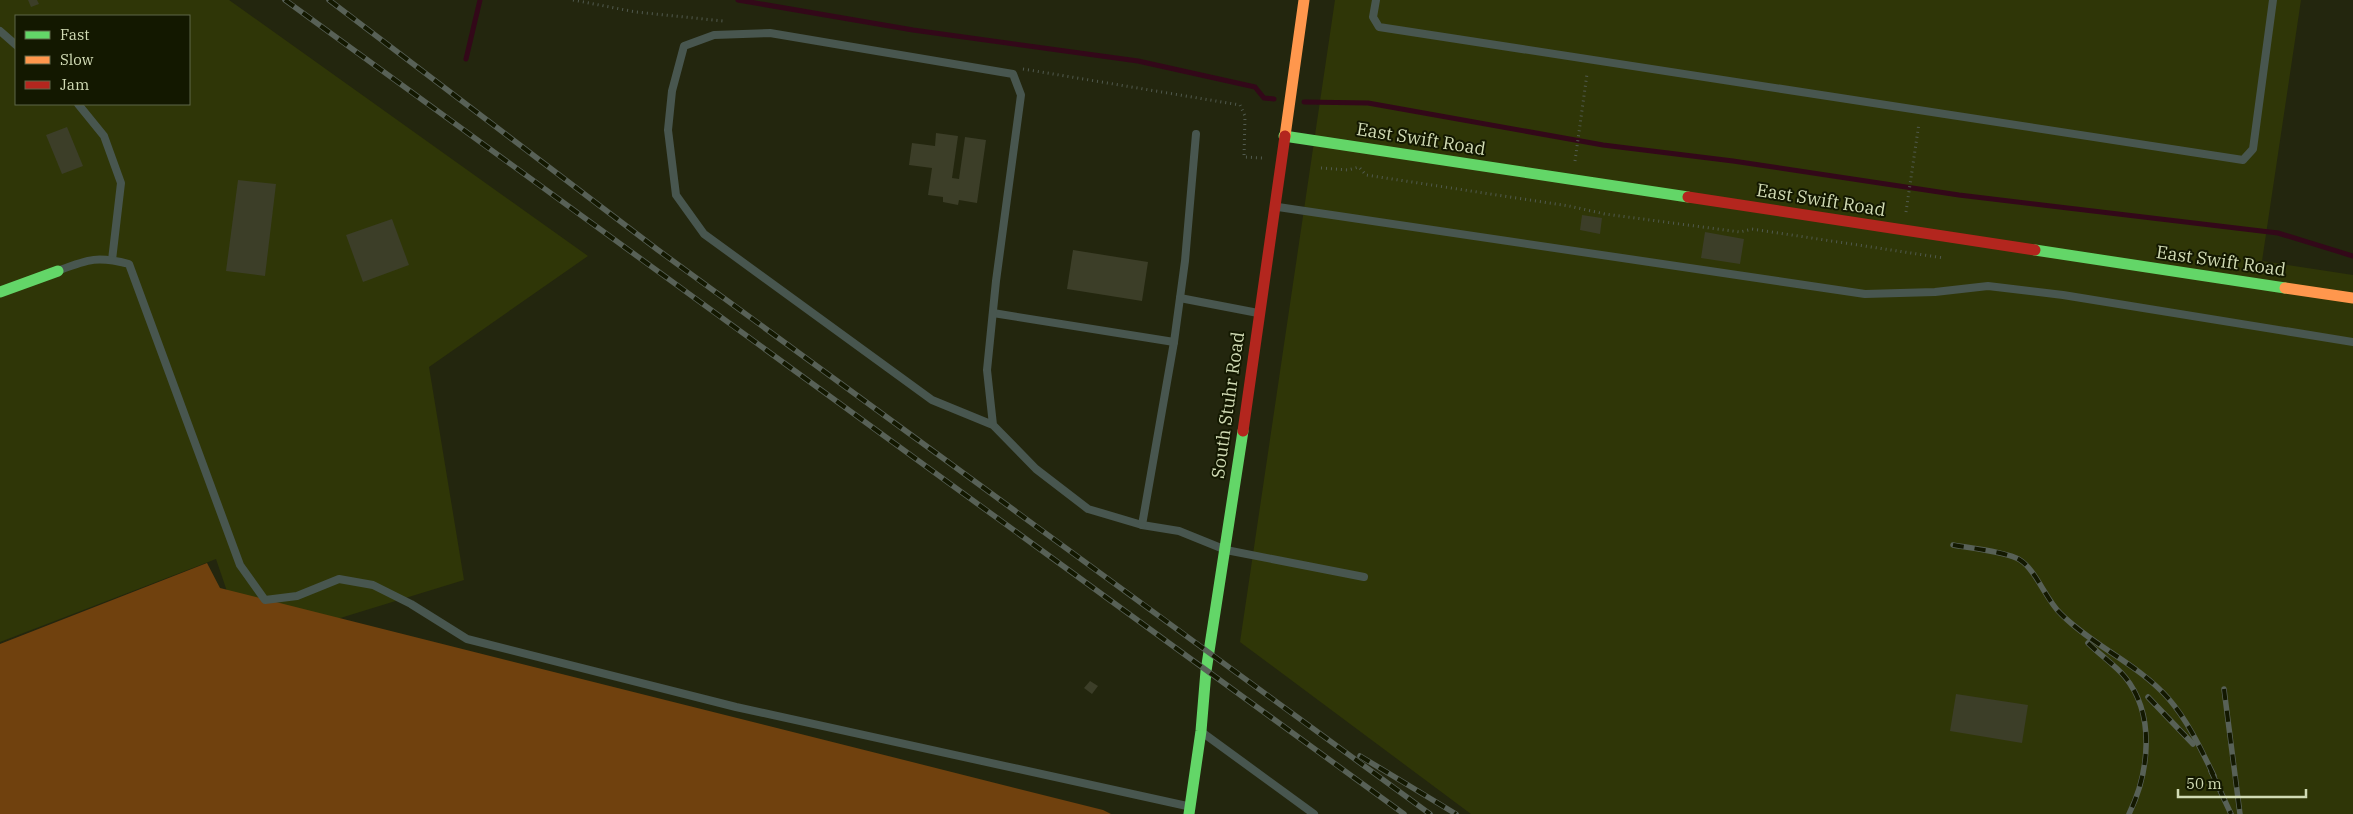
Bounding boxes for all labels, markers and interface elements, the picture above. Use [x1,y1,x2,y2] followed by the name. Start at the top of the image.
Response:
[15,15,190,105] legend
[60,25,90,44] text: Fast
[60,50,94,69] text: Slow
[60,75,89,94] text: Jam
[1355,117,1487,160] street label: East Swift Road
[1755,178,1887,221] street label: East Swift Road
[2155,240,2287,281] street label: East Swift Road
[1206,330,1249,480] street label: South Stuhr Road
[2178,766,2306,798] scale bar
[2186,774,2222,793] text: 50 m

